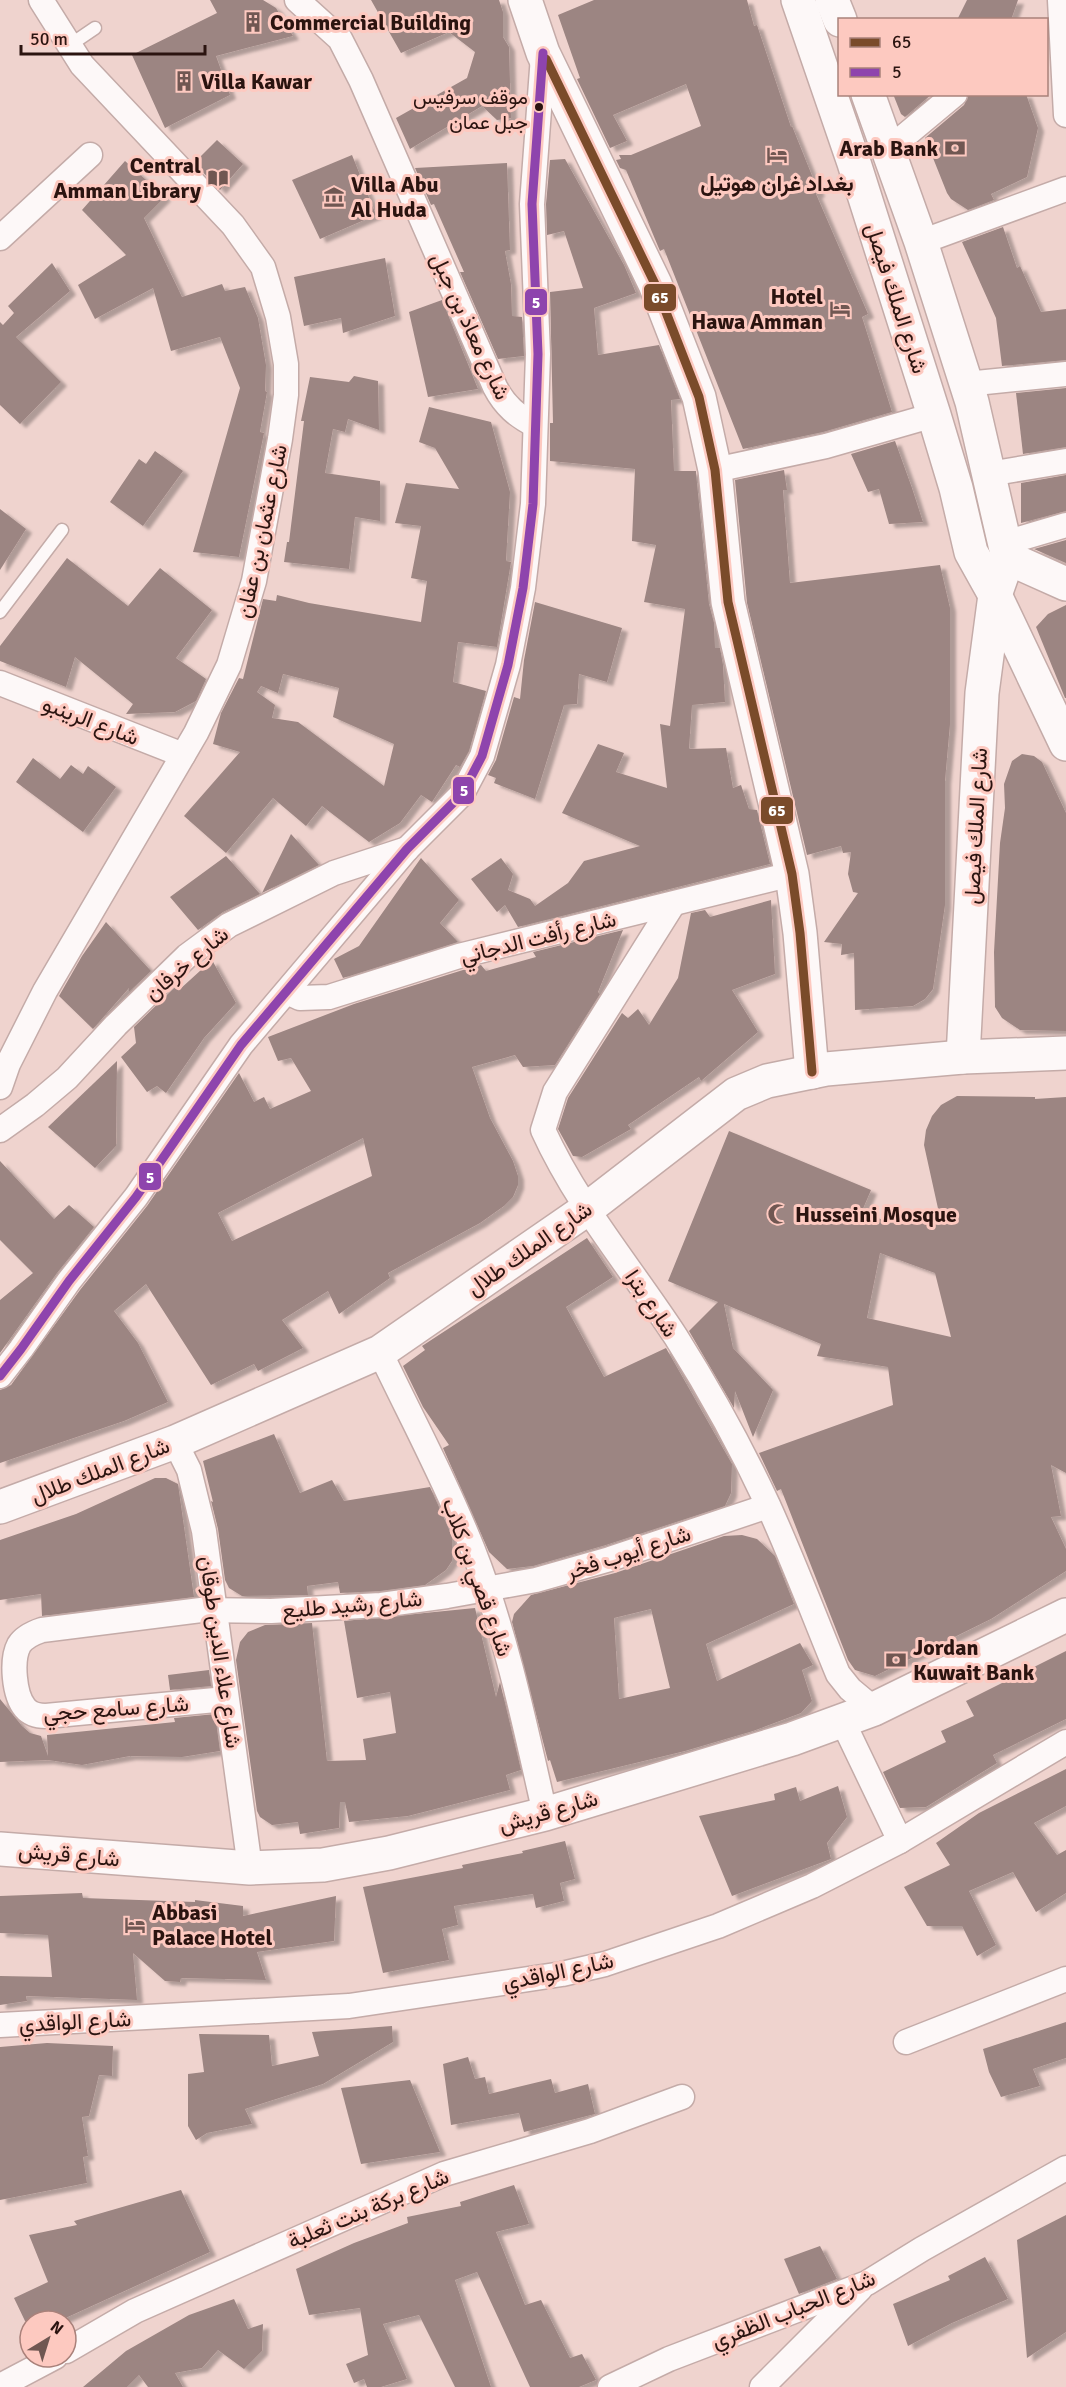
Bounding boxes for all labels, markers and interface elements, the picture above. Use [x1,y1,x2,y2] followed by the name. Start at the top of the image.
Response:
[270,9,471,36] place label: Commercial Building
[241,10,265,34] building icon: Commercial Building
[21,18,206,56] scale bar
[838,18,1048,96] legend
[30,28,68,50] text: 50 m
[892,31,911,53] text: 65
[892,61,902,83] text: 5
[201,68,312,95] place label: Villa Kawar
[172,69,196,93] building icon: Villa Kawar
[413,85,528,135] place label: موقف سرفيس جبل عمان
[533,101,545,113] marker: موقف سرفيس جبل عمان
[839,135,938,162] place label: Arab Bank
[943,136,967,160] bank icon: Arab Bank
[765,143,789,167] hotel icon: بغداد غران هوتيل
[53,152,201,204] place label: Central Amman Library
[206,166,230,190] library icon: Central Amman Library
[700,170,854,197] place label: بغداد غران هوتيل
[351,171,439,223] place label: Villa Abu Al Huda
[322,185,346,209] museum icon: Villa Abu Al Huda
[859,219,934,377] street label: شارع الملك فيصل
[424,249,516,404] street label: شارع معاذ بن جبل
[643,283,677,312] line badge: 65
[691,283,823,335] place label: Hotel Hawa Amman
[524,288,548,316] line badge: 5
[651,288,669,308] text: 65
[532,293,540,313] text: 5
[828,297,852,321] hotel icon: Hotel Hawa Amman
[230,442,294,621] street label: شارع عثمان بن عفان
[39,690,143,752] street label: شارع الرينبو
[958,747,994,905] street label: شارع الملك فيصل
[452,776,475,805] line badge: 5
[460,781,468,801] text: 5
[760,796,794,825] line badge: 65
[768,801,786,821] text: 65
[457,905,620,975] street label: شارع رأفت الدجاني
[139,920,235,1007] street label: شارع خرفان
[138,1162,162,1191] line badge: 5
[146,1168,154,1188] text: 5
[461,1195,598,1302] street label: شارع الملك طلال
[795,1201,957,1228] place label: Husseini Mosque
[766,1202,790,1226] mosque icon: Husseini Mosque
[618,1264,684,1343] street label: شارع بترا
[27,1432,174,1510] street label: شارع الملك طلال
[432,1494,519,1662] street label: شارع قصي بن كلاب
[561,1520,694,1587] street label: شارع أيوب فخر
[193,1554,247,1750] street label: شارع علاء الدين طوقان
[281,1585,423,1625] street label: شارع رشيد طليع
[913,1634,1035,1686] place label: Jordan Kuwait Bank
[884,1648,908,1672] bank icon: Jordan Kuwait Bank
[42,1690,190,1732] street label: شارع سامع حجي
[496,1784,601,1839] street label: شارع قريش
[17,1837,121,1873] street label: شارع قريش
[152,1899,273,1951] place label: Abbasi Palace Hotel
[123,1913,147,1937] hotel icon: Abbasi Palace Hotel
[500,1947,617,2001] street label: شارع الواقدي
[18,2005,132,2043] street label: شارع الواقدي
[283,2162,453,2256] street label: شارع بركة بنت ثعلبة
[707,2264,881,2359] street label: شارع الحباب الظفري
[18,2309,78,2369] north arrow
[46,2317,67,2339] text: N

